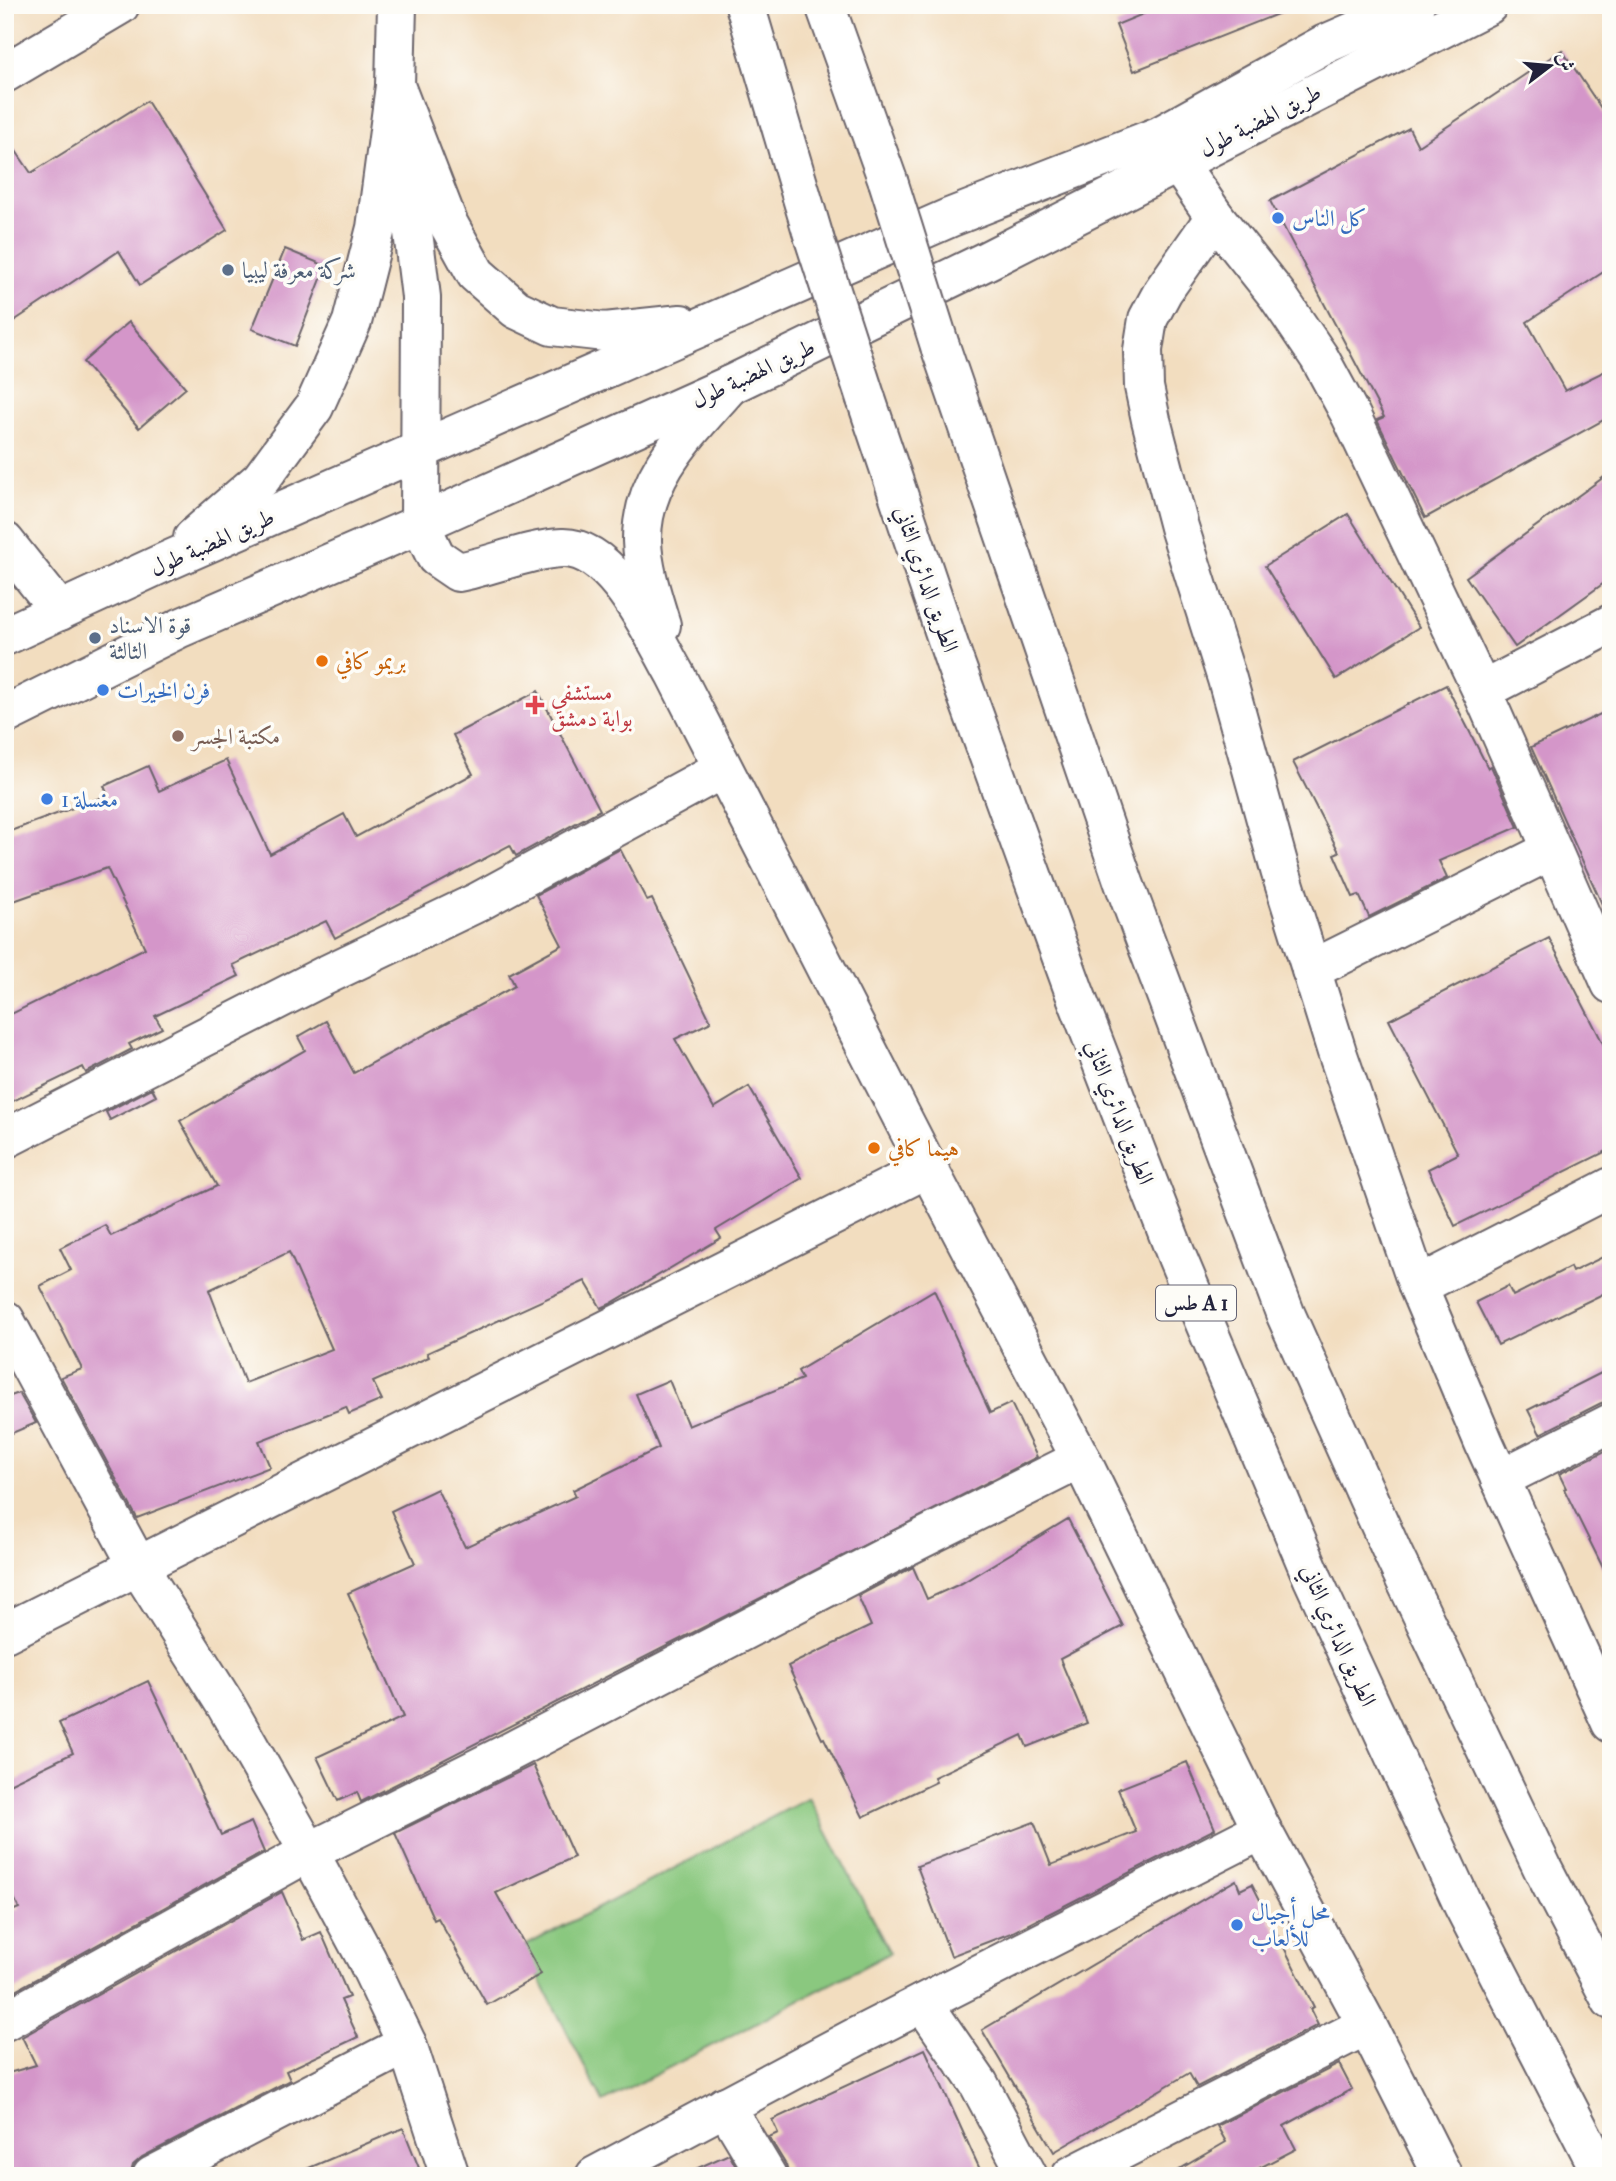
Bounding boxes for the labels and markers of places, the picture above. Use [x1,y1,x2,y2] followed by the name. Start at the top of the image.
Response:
[1292,205,1367,234] place label: كل الناس
[1270,210,1286,226] marker: كل الناس
[242,256,356,286] place label: شركة معرفة ليبيا
[220,262,236,278] marker: شركة معرفة ليبيا
[109,612,191,665] place label: قوة الاسناد الثالثة
[87,630,103,646] marker: قوة الاسناد الثالثة
[336,648,406,680] place label: بريمو كافي
[314,653,330,669] marker: بريمو كافي
[117,677,210,705] place label: فرن الخيرات
[551,679,633,733] place label: مستشفي بوابة دمشق
[95,682,111,698] marker: فرن الخيرات
[525,695,545,715] marker: مستشفي بوابة دمشق
[190,723,280,752] place label: مكتبة الجسر
[170,728,186,744] marker: مكتبة الجسر
[61,786,118,813] place label: مغسلة 1
[39,791,55,807] marker: مغسلة 1
[888,1135,959,1167] place label: هيما كافي
[866,1140,882,1156] marker: هيما كافي
[1251,1896,1330,1952] place label: محل أجيال للألعاب
[1229,1917,1245,1933] marker: محل أجيال للألعاب

